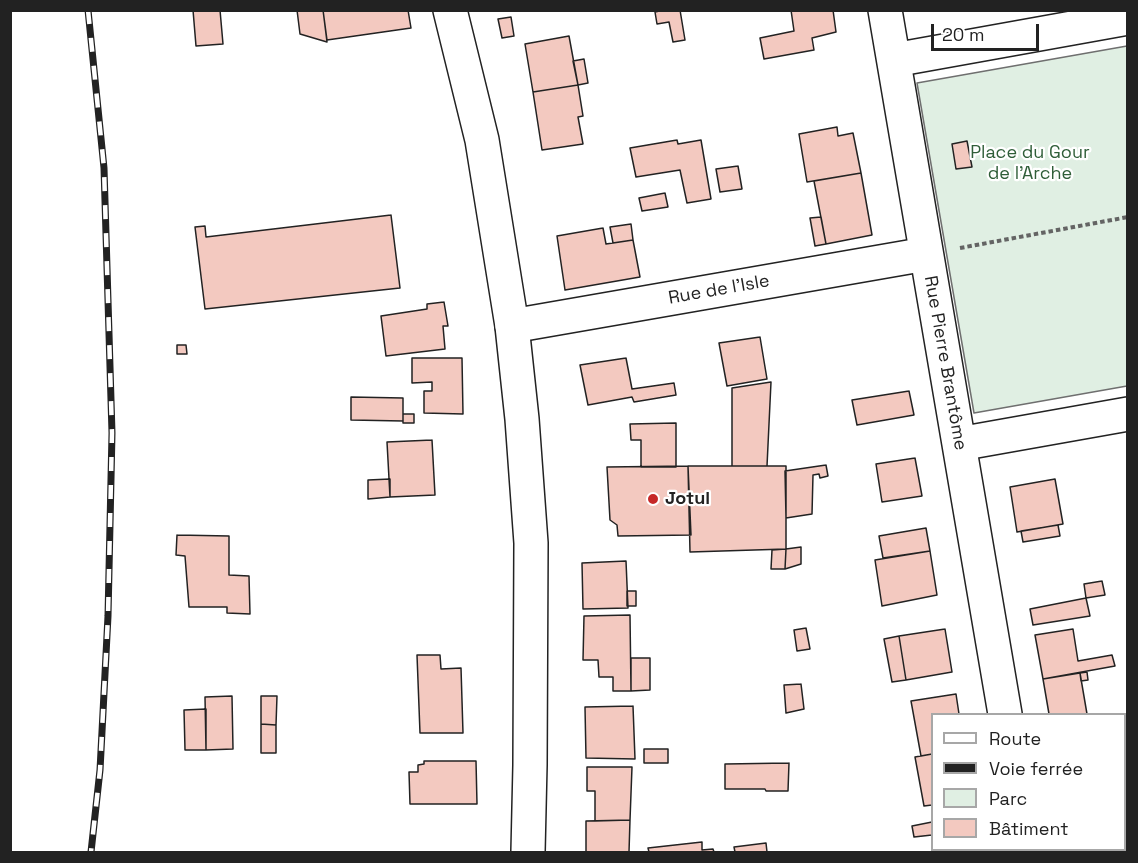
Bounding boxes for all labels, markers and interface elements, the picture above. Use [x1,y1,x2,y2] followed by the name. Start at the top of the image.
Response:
[934,12,1042,50] scale bar
[942,23,985,46] text: 20 m
[970,142,1090,184] park label: Place du Gour de l'Arche
[667,270,771,310] street label: Rue de l'Isle
[919,274,971,452] street label: Rue Pierre Brantôme
[665,488,710,510] place label: Jotul
[646,492,660,506] marker: Jotul
[931,713,1126,851] legend
[989,727,1041,750] text: Route
[989,757,1083,780] text: Voie ferrée
[989,787,1027,810] text: Parc
[989,817,1069,840] text: Bâtiment

